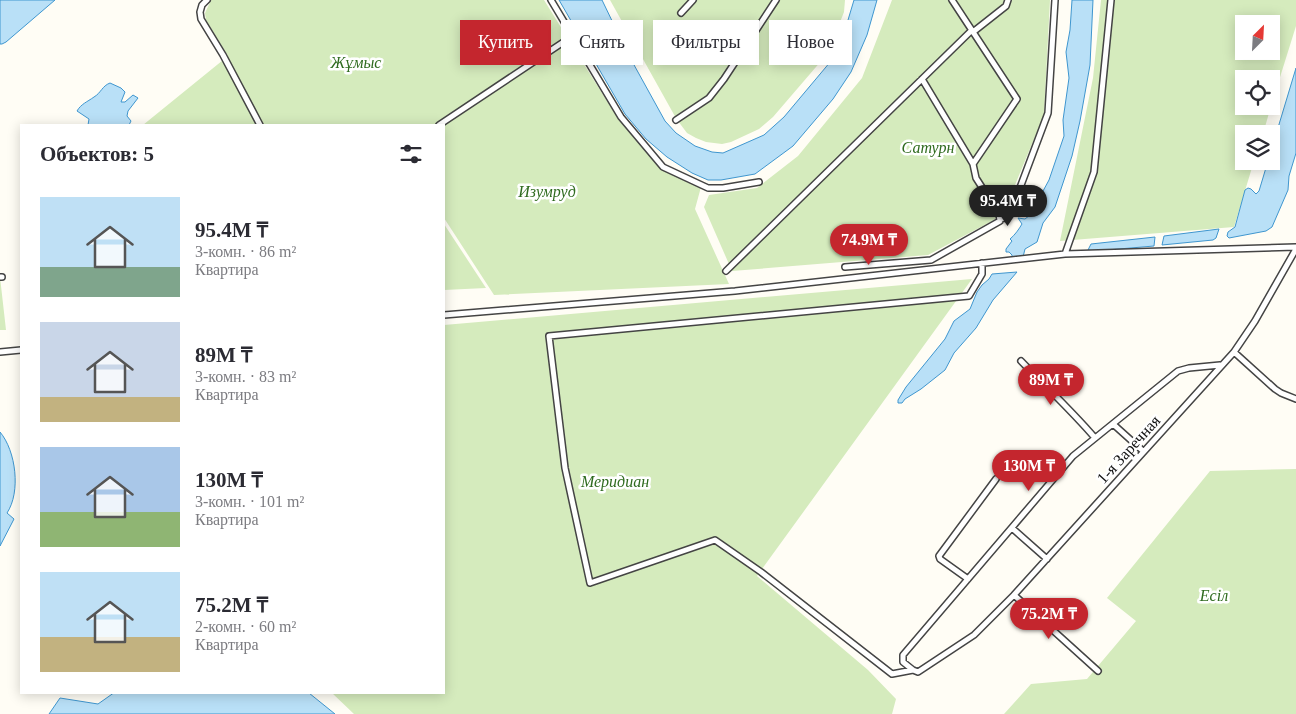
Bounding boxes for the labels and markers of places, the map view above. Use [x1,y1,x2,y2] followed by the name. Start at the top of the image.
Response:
[962,184,1054,227] pin: 95.4M ₸
[823,224,915,266] pin: 74.9M ₸
[1016,364,1086,406] pin: 89M ₸
[988,450,1070,492] pin: 130M ₸
[1003,598,1095,640] pin: 75.2M ₸

